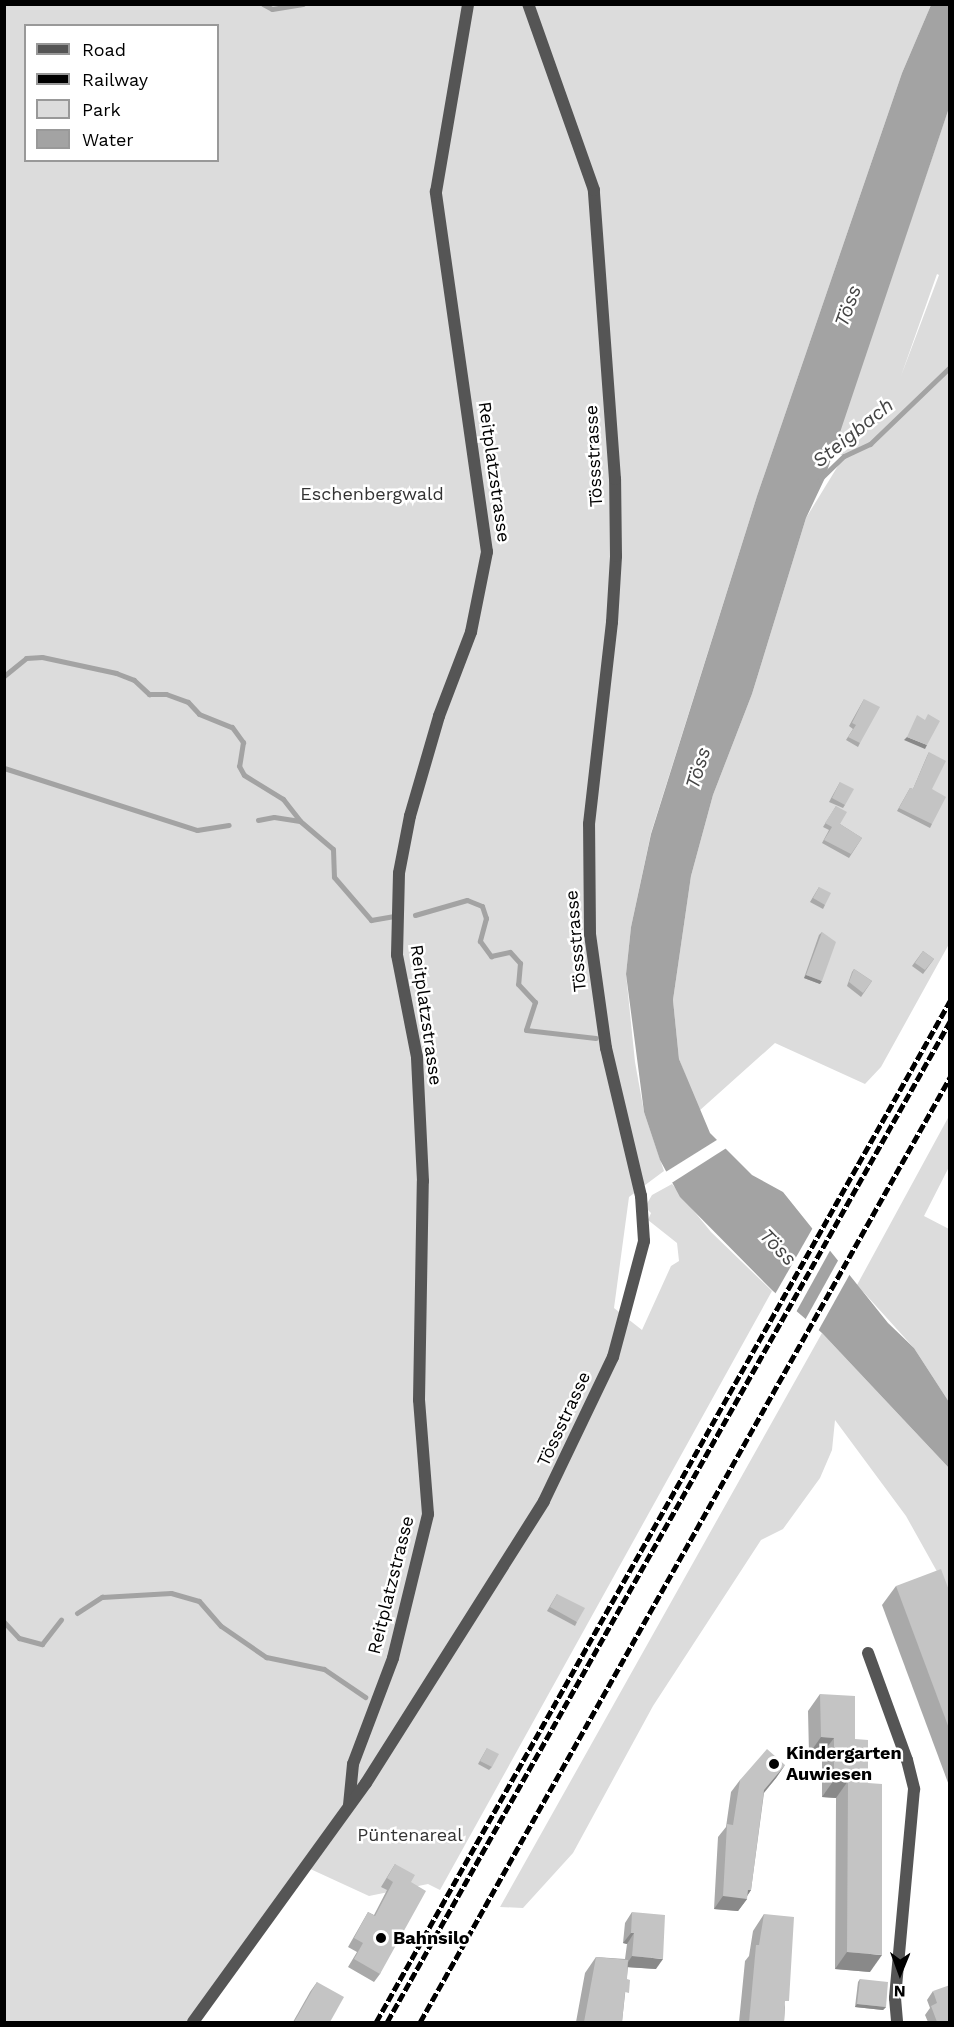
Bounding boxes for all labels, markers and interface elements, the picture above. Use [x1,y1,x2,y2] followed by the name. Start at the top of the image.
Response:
[24,24,219,162] legend
[82,39,126,60] text: Road
[82,69,148,90] text: Railway
[82,99,121,120] text: Park
[82,129,134,150] text: Water
[829,282,867,330] water label: Töss
[808,393,898,473] water label: Steigbach
[473,400,515,544] street label: Reitplatzstrasse
[581,404,607,508] street label: Tössstrasse
[300,483,444,505] park label: Eschenbergwald
[680,744,716,792] water label: Töss
[561,889,591,993] street label: Tössstrasse
[405,943,447,1087] street label: Reitplatzstrasse
[755,1223,801,1271] water label: Töss
[533,1368,595,1470] street label: Tössstrasse
[363,1514,419,1656] street label: Reitplatzstrasse
[786,1743,902,1786] place label: Kindergarten Auwiesen
[767,1757,781,1771] marker: Kindergarten Auwiesen
[357,1824,463,1846] park label: Püntenareal
[393,1927,470,1949] place label: Bahnsilo
[374,1931,388,1945] marker: Bahnsilo
[870,1943,930,2003] north arrow
[894,1982,906,2001] text: N

